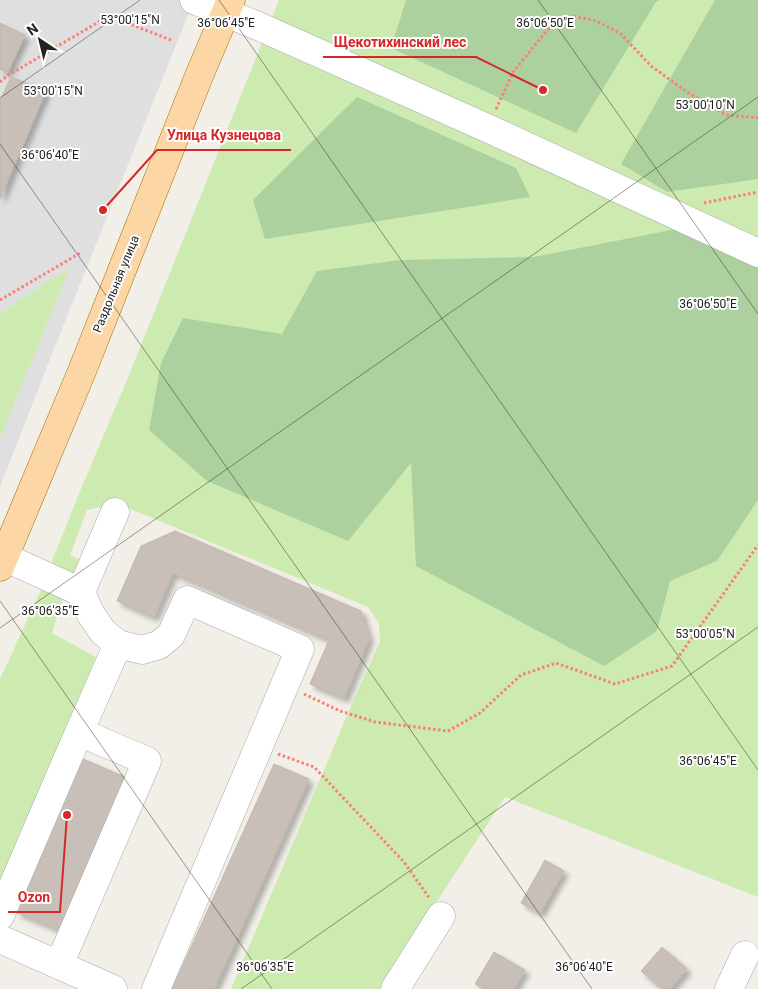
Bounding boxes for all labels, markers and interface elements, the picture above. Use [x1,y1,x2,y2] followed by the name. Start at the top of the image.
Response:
[100,13,160,27] text: 53°00'15"N
[15,15,65,65] north arrow
[197,16,255,30] text: 36°06'45"E
[516,16,574,30] text: 36°06'50"E
[24,20,41,39] text: N
[323,28,476,57] callout: Щекотихинский лес
[334,34,466,50] text: Щекотихинский лес
[23,84,83,98] text: 53°00'15"N
[675,98,735,112] text: 53°00'10"N
[157,121,291,150] callout: Улица Кузнецова
[167,127,282,143] text: Улица Кузнецова
[21,148,79,162] text: 36°06'40"E
[90,233,142,335] street label: Раздольная улица
[679,297,737,311] text: 36°06'50"E
[21,604,79,618] text: 36°06'35"E
[675,627,735,641] text: 53°00'05"N
[679,754,737,768] text: 36°06'45"E
[8,883,60,912] callout: Ozon
[18,889,50,905] text: Ozon
[236,960,294,974] text: 36°06'35"E
[555,960,613,974] text: 36°06'40"E

